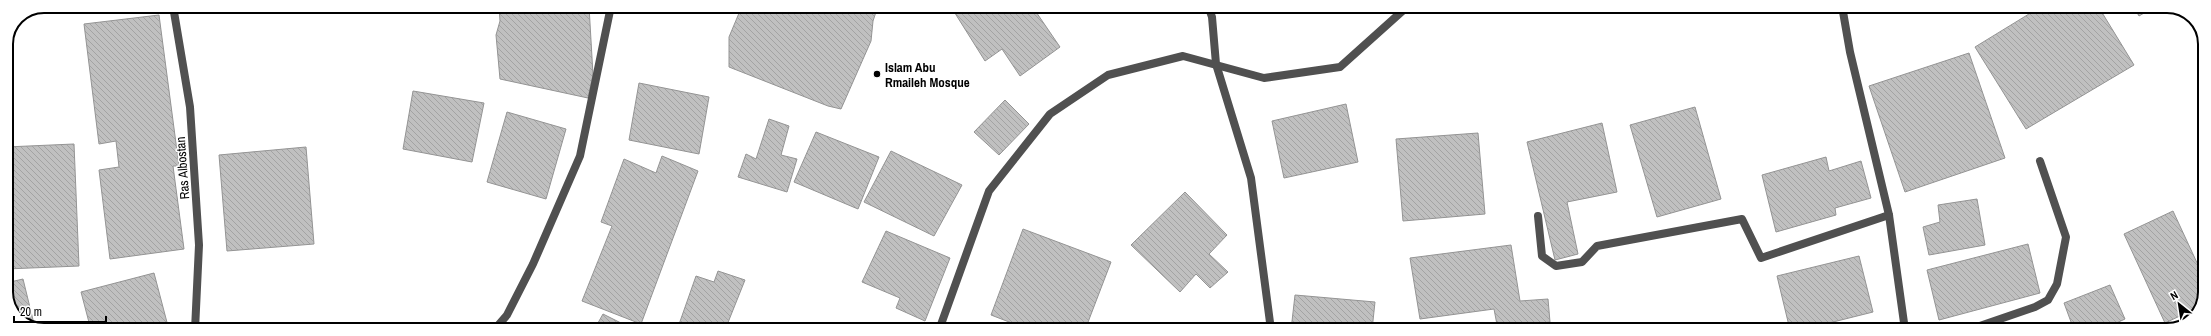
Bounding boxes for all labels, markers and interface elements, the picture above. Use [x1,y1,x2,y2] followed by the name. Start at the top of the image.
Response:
[885,59,970,91] place label: Islam Abu Rmaileh Mosque
[872,69,882,79] marker: Islam Abu Rmaileh Mosque
[172,136,193,200] street label: Ras Albostan
[2159,284,2199,324] north arrow
[2168,288,2180,303] text: N
[14,298,106,324] scale bar
[20,304,42,320] text: 20 m

